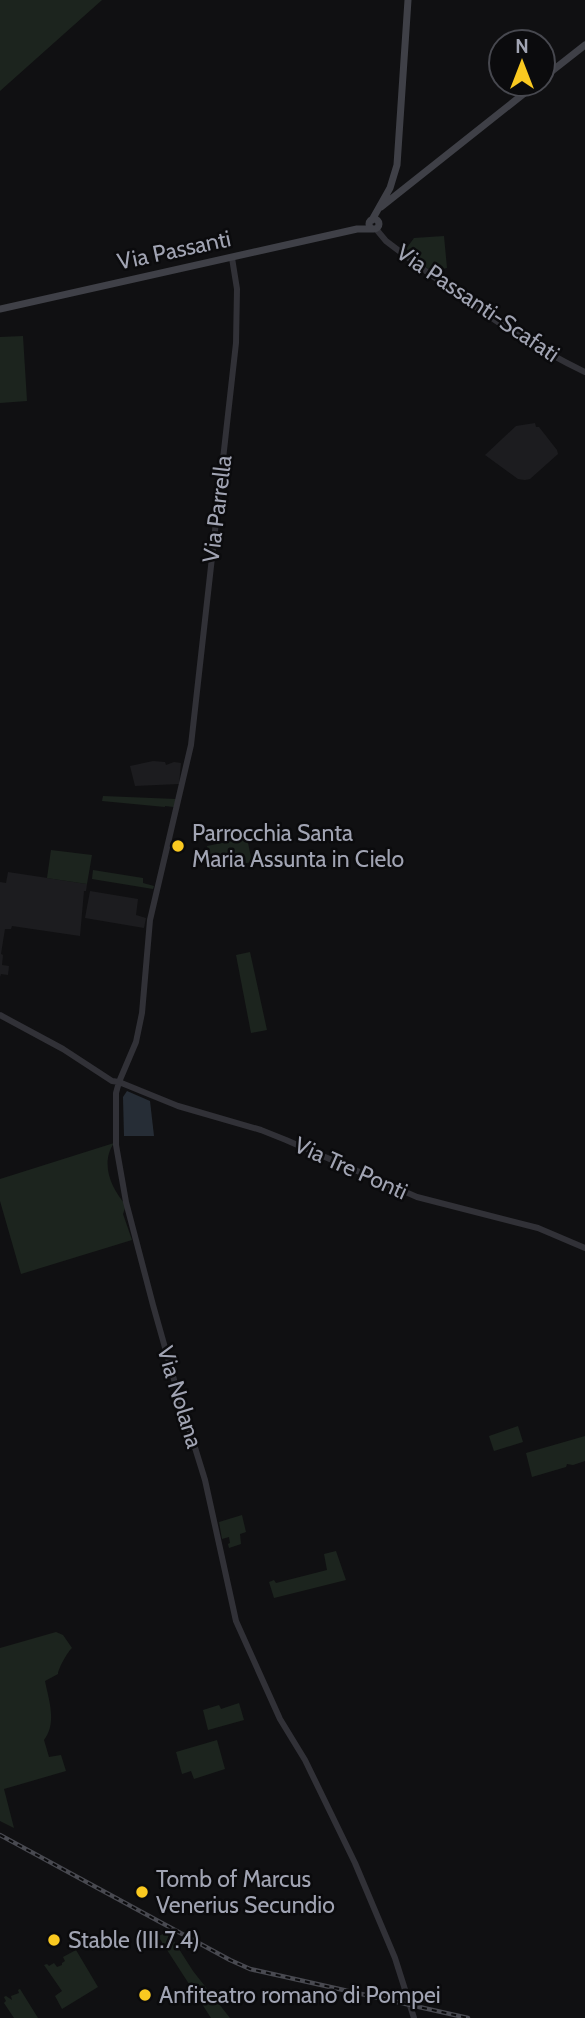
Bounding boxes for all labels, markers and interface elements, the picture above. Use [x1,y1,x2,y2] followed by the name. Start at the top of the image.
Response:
[487,28,557,98] north arrow
[515,35,529,58] text: N
[115,224,233,276] street label: Via Passanti
[391,238,565,368] street label: Via Passanti-Scafati
[197,454,237,564] street label: Via Parrella
[192,819,404,873] place label: Parrocchia Santa Maria Assunta in Cielo
[170,838,186,854] marker: Parrocchia Santa Maria Assunta in Cielo
[290,1131,412,1205] street label: Via Tre Ponti
[151,1343,209,1451] street label: Via Nolana
[156,1865,335,1919] place label: Tomb of Marcus Venerius Secundio
[134,1884,150,1900] marker: Tomb of Marcus Venerius Secundio
[68,1926,200,1954] place label: Stable (III.7.4)
[46,1932,62,1948] marker: Stable (III.7.4)
[159,1981,441,2009] place label: Anfiteatro romano di Pompei
[137,1987,153,2003] marker: Anfiteatro romano di Pompei

